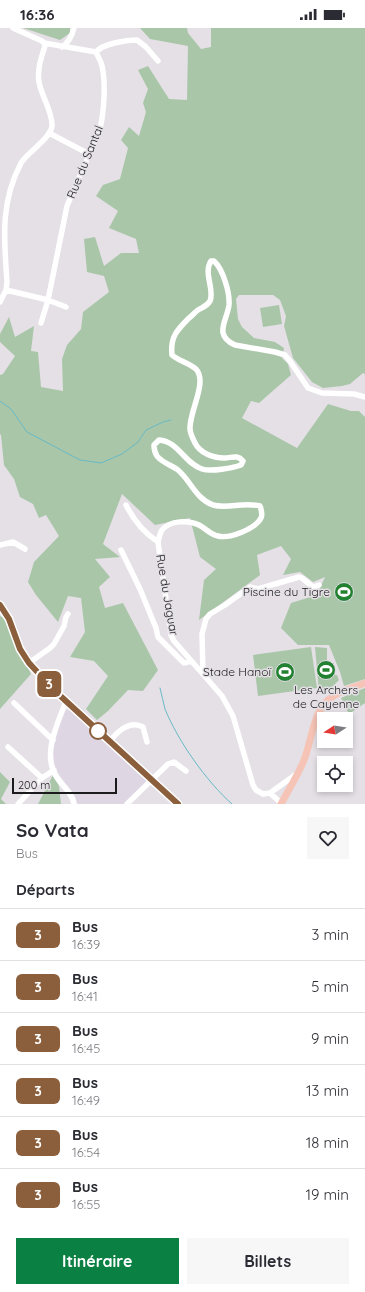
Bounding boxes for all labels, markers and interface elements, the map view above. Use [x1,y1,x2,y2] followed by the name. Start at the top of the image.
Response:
[20,5,55,24] text: 16:36
[63,123,106,201] street label: Rue du Santal
[153,553,182,637] street label: Rue du Jaguar
[333,581,355,603] sports icon: Piscine du Tigre
[243,584,330,599] place label: Piscine du Tigre
[315,659,337,681] sports icon: Les Archers de Cayenne
[274,661,296,683] sports icon: Stade Hanoï
[203,664,271,679] place label: Stade Hanoï
[36,671,62,697] line badge: 3
[45,675,53,693] text: 3
[293,682,360,711] place label: Les Archers de Cayenne
[317,712,353,748] north arrow
[317,712,353,792] map controls
[89,722,107,740] unlabelled marker
[317,756,353,792] button: locate
[12,776,117,795] scale bar
[18,778,50,792] text: 200 m
[307,817,349,859] button: heart
[16,818,89,842] text: So Vata
[16,845,38,861] text: Bus
[16,880,75,899] text: Départs
[72,917,98,936] text: Bus
[311,925,349,944] text: 3 min
[34,926,42,944] text: 3
[72,936,100,952] text: 16:39
[72,969,98,988] text: Bus
[311,977,349,996] text: 5 min
[34,978,42,996] text: 3
[72,988,98,1004] text: 16:41
[72,1021,98,1040] text: Bus
[311,1029,349,1048] text: 9 min
[34,1030,42,1048] text: 3
[72,1040,100,1056] text: 16:45
[72,1073,98,1092] text: Bus
[306,1081,349,1100] text: 13 min
[34,1082,42,1100] text: 3
[72,1092,100,1108] text: 16:49
[72,1125,98,1144] text: Bus
[306,1133,349,1152] text: 18 min
[34,1134,42,1152] text: 3
[72,1144,100,1160] text: 16:54
[72,1177,98,1196] text: Bus
[305,1185,349,1204] text: 19 min
[34,1186,42,1204] text: 3
[72,1196,100,1212] text: 16:55
[16,1238,179,1284] button: Itinéraire
[187,1238,349,1284] button: Billets

